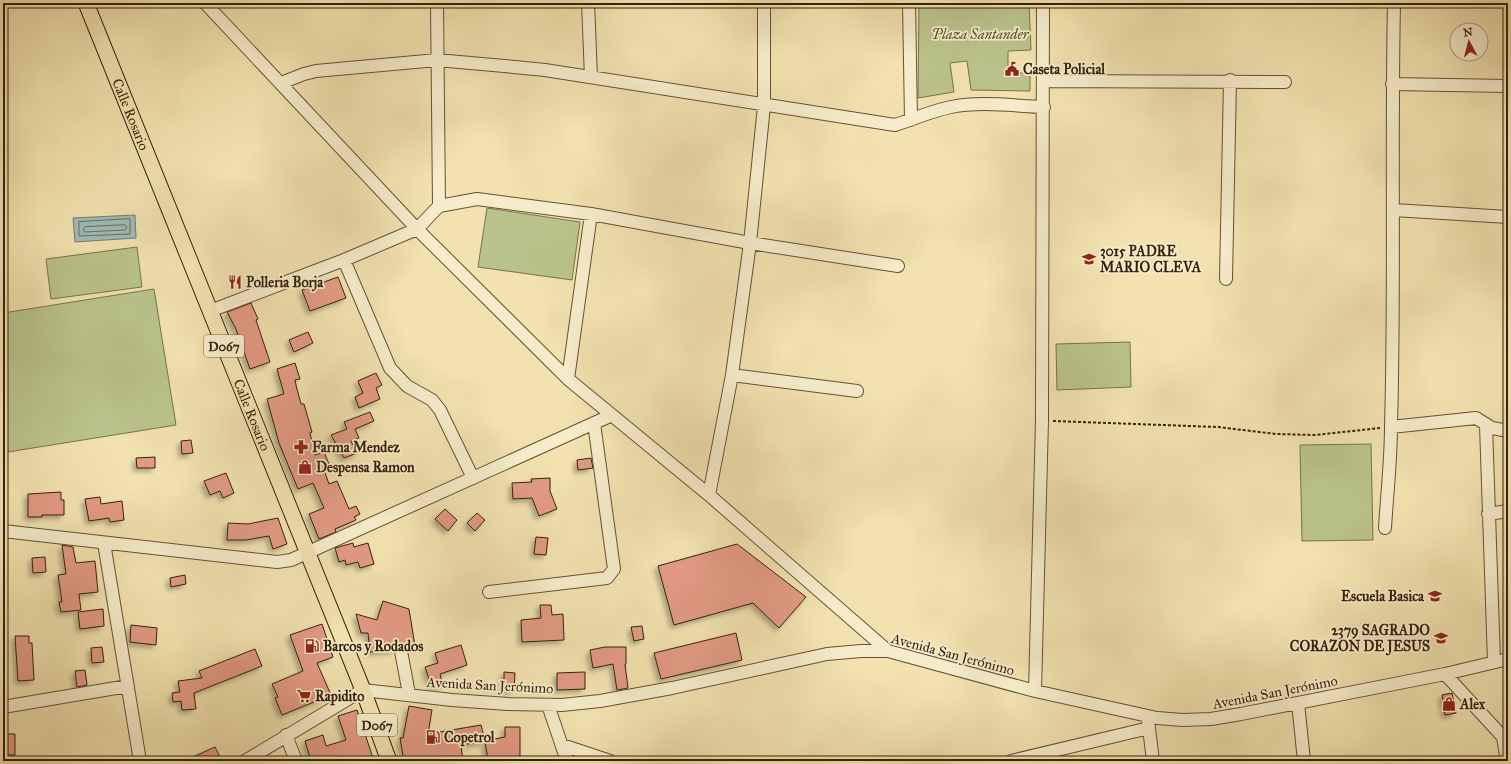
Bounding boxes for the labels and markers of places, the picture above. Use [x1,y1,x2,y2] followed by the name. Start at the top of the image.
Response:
[1004,61,1020,77] public building icon: Caseta Policial
[1023,61,1106,78] place label: Caseta Policial
[1100,243,1202,276] place label: 3015 PADRE MARIO CLEVA
[1081,251,1097,267] school or university icon: 3015 PADRE MARIO CLEVA
[227,274,243,290] restaurant icon: Polleria Borja
[246,274,324,292] place label: Polleria Borja
[293,439,309,455] pharmacy icon: Farma Mendez
[312,439,400,456] place label: Farma Mendez
[297,459,313,475] shop icon: Despensa Ramon
[316,459,415,477] place label: Despensa Ramon
[1341,588,1425,605] place label: Escuela Basica
[1427,588,1443,604] school or university icon: Escuela Basica
[1290,622,1430,656] place label: 2379 SAGRADO CORAZON DE JESUS
[1433,630,1449,646] school or university icon: 2379 SAGRADO CORAZON DE JESUS
[304,638,320,654] fuel station icon: Barcos y Rodados
[323,638,423,656] place label: Barcos y Rodados
[296,688,312,704] supermarket icon: Rapidito
[315,688,365,706] place label: Rapidito
[1441,696,1457,712] shop icon: Alex
[1459,696,1486,713] place label: Alex
[425,729,441,745] fuel station icon: Copetrol
[444,729,496,747] place label: Copetrol

